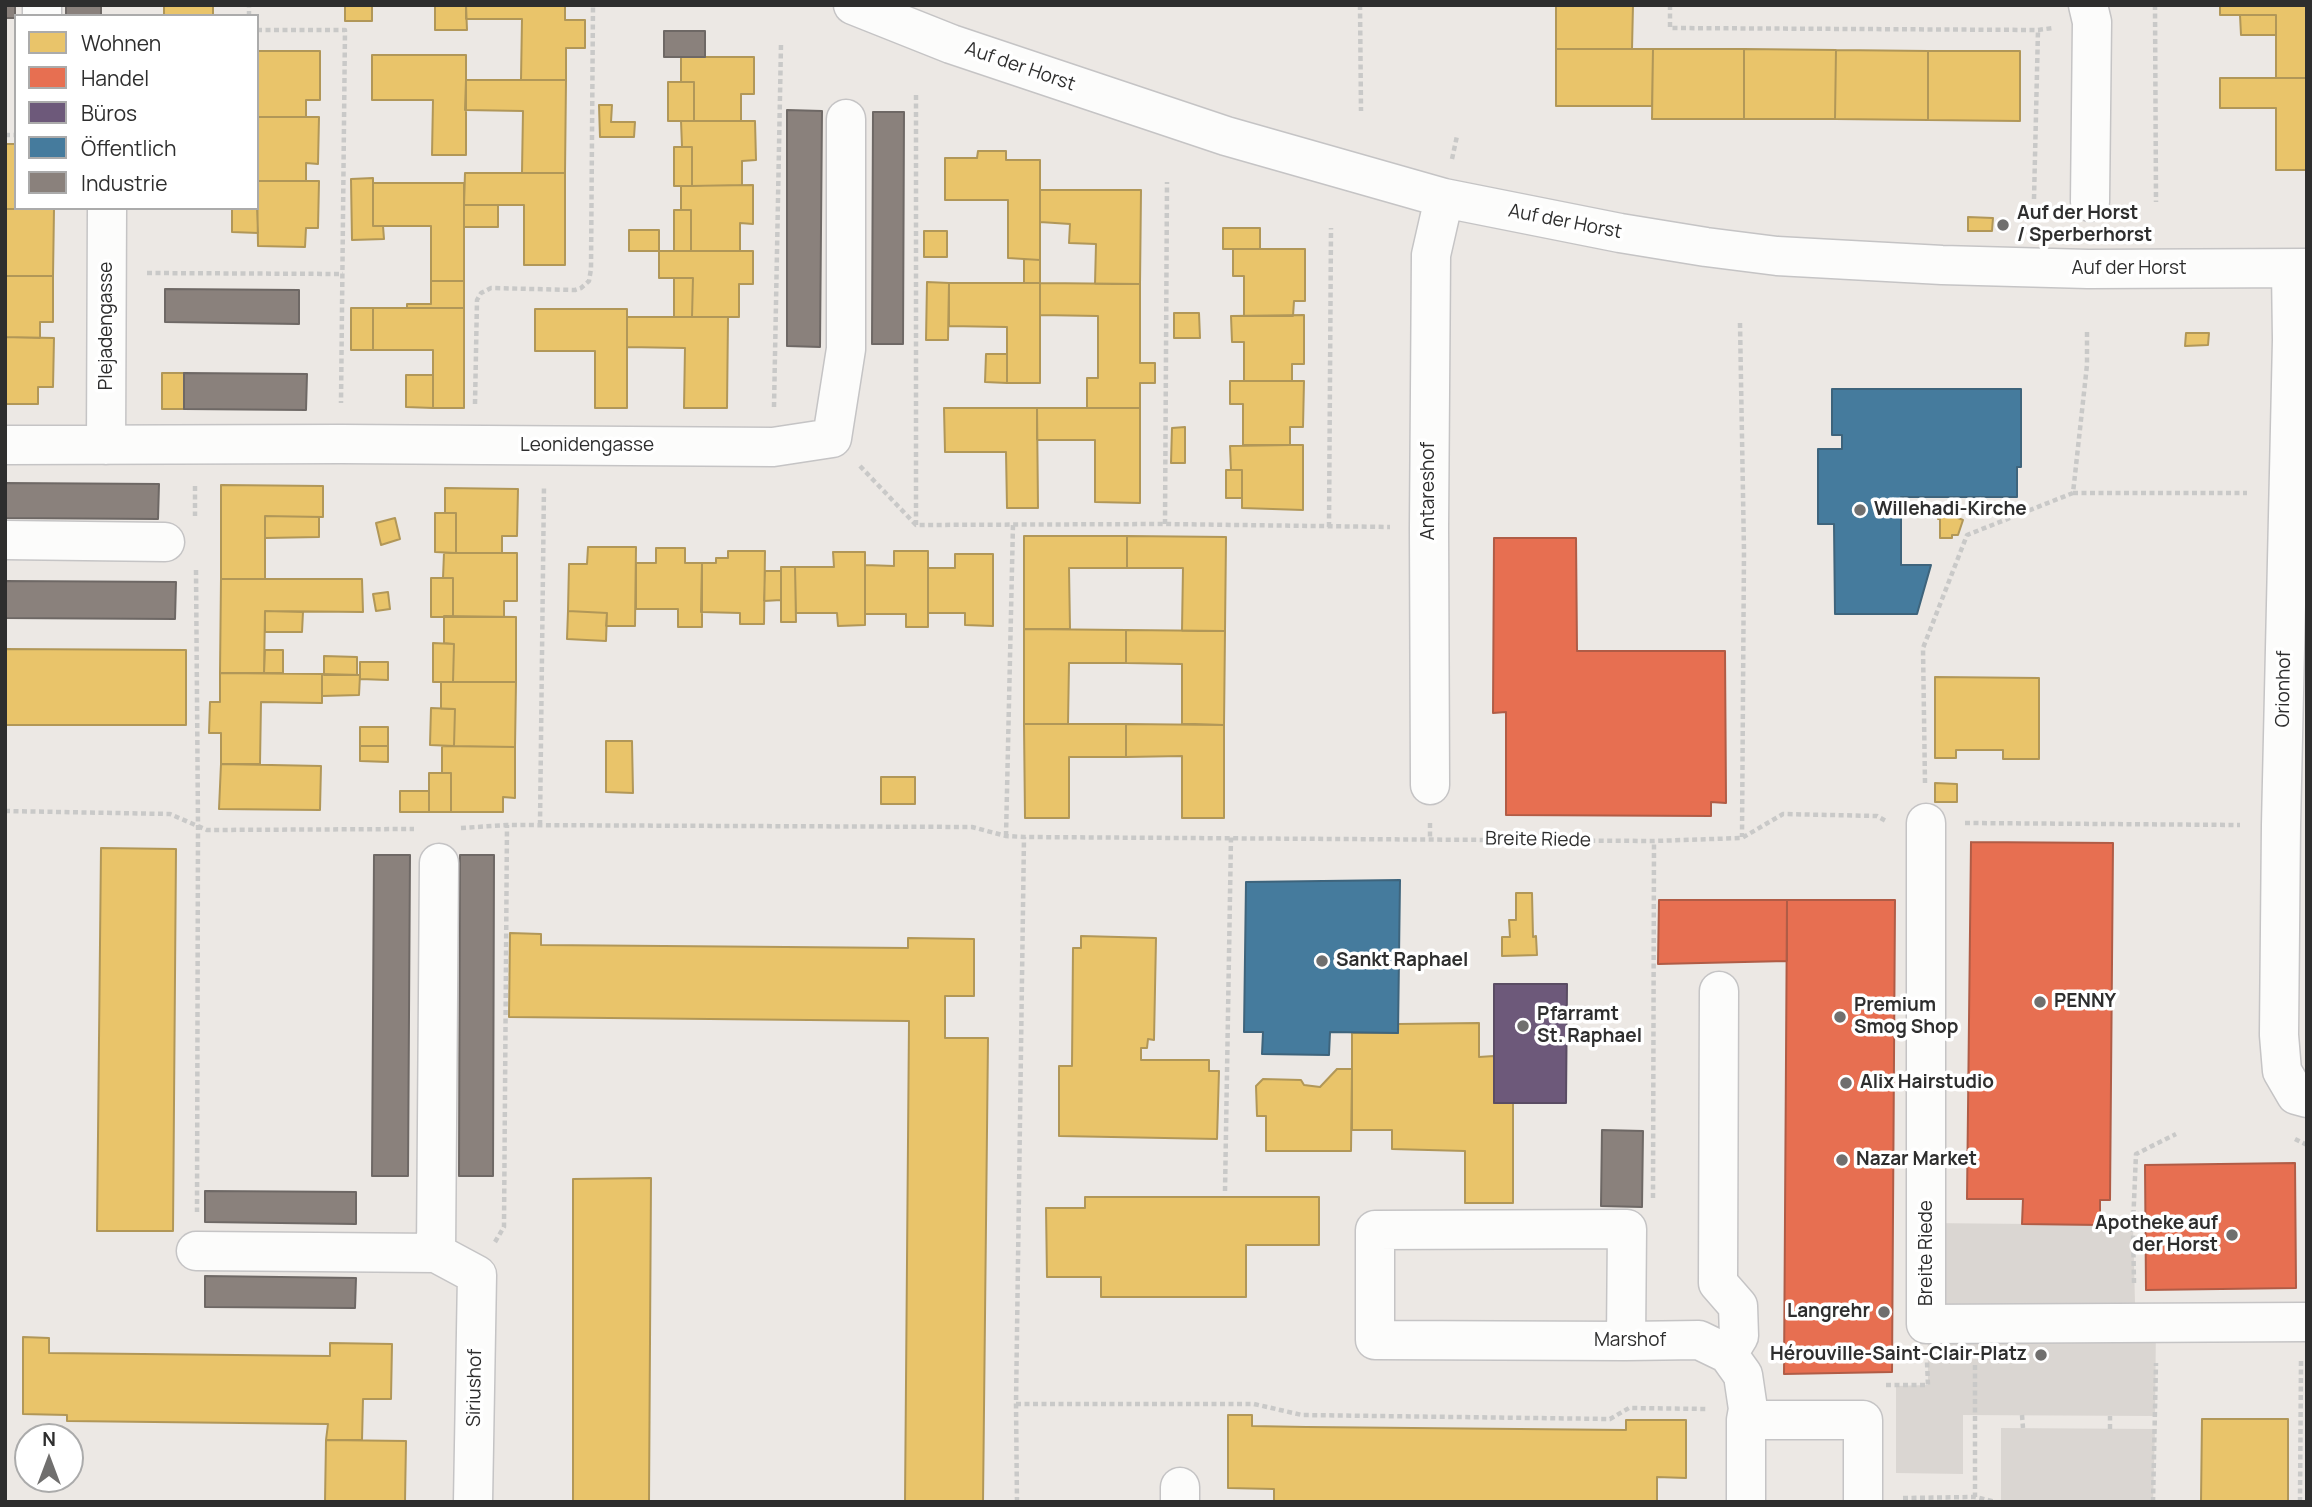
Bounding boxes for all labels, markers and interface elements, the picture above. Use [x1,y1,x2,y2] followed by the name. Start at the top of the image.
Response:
[14,14,259,210] legend
[81,29,161,57] text: Wohnen
[962,37,1078,97] street label: Auf der Horst
[81,64,149,92] text: Handel
[81,99,137,127] text: Büros
[81,134,176,162] text: Öffentlich
[81,169,167,197] text: Industrie
[1506,200,1624,244] street label: Auf der Horst
[2017,203,2152,247] place label: Auf der Horst / Sperberhorst
[1995,217,2011,233] marker: Auf der Horst / Sperberhorst
[2071,258,2187,280] street label: Auf der Horst
[96,262,118,390] street label: Plejadengasse
[520,435,654,457] street label: Leonidengasse
[1418,442,1440,540] street label: Antareshof
[1874,499,2027,521] place label: Willehadi-Kirche
[1852,502,1868,518] marker: Willehadi-Kirche
[2272,650,2296,728] street label: Orionhof
[1485,828,1591,852] street label: Breite Riede
[1336,950,1468,972] place label: Sankt Raphael
[1314,953,1330,969] marker: Sankt Raphael
[2054,991,2116,1013] place label: PENNY
[2032,994,2048,1010] marker: PENNY
[1854,995,1958,1039] place label: Premium Smog Shop
[1537,1004,1642,1048] place label: Pfarramt St. Raphael
[1832,1009,1848,1025] marker: Premium Smog Shop
[1515,1018,1531,1034] marker: Pfarramt St. Raphael
[1860,1072,1994,1094] place label: Alix Hairstudio
[1838,1075,1854,1091] marker: Alix Hairstudio
[1856,1149,1977,1171] place label: Nazar Market
[1834,1152,1850,1168] marker: Nazar Market
[1916,1200,1938,1306] street label: Breite Riede
[2095,1213,2218,1257] place label: Apotheke auf der Horst
[2224,1227,2240,1243] marker: Apotheke auf der Horst
[1787,1301,1870,1323] place label: Langrehr
[1876,1304,1892,1320] marker: Langrehr
[1594,1330,1666,1352] street label: Marshof
[1770,1344,2027,1366] place label: Hérouville-Saint-Clair-Platz
[2033,1347,2049,1363] marker: Hérouville-Saint-Clair-Platz
[463,1349,487,1427] street label: Siriushof
[14,1423,84,1493] north arrow
[42,1426,56,1452] text: N

